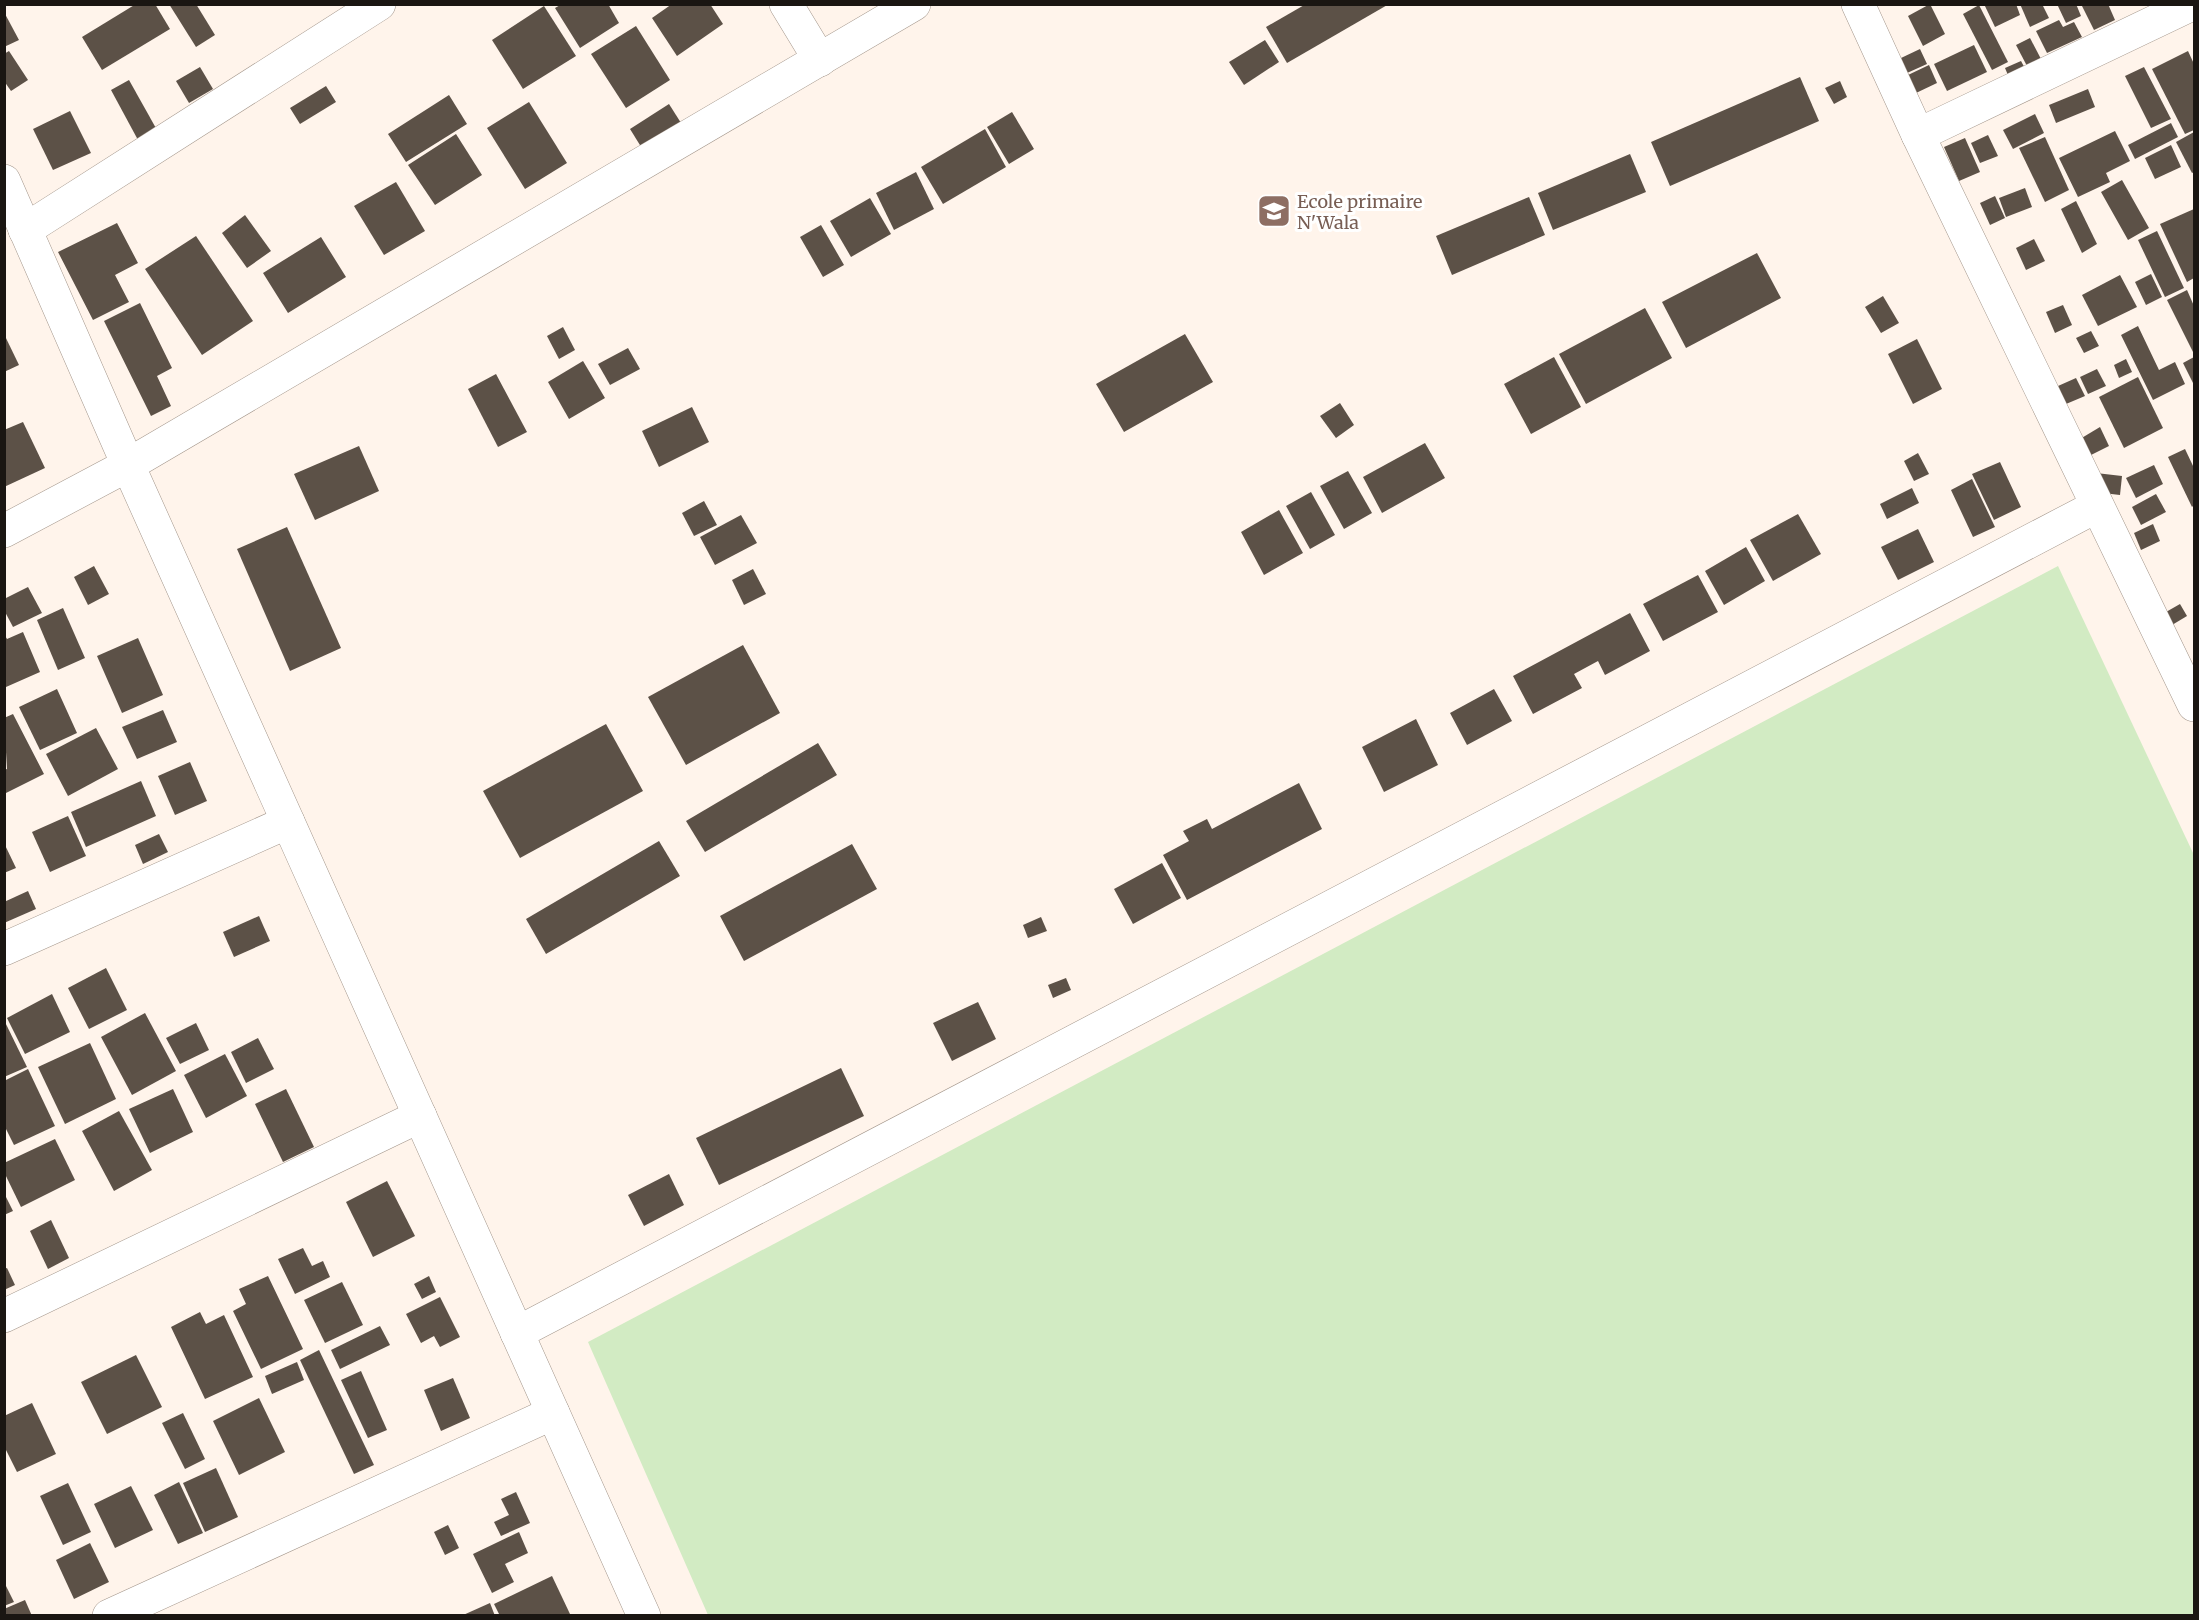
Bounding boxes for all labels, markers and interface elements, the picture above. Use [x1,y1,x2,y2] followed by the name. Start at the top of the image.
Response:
[1297,190,1422,234] place label: Ecole primaire N'Wala
[1256,193,1292,229] school or university icon: Ecole primaire N'Wala

